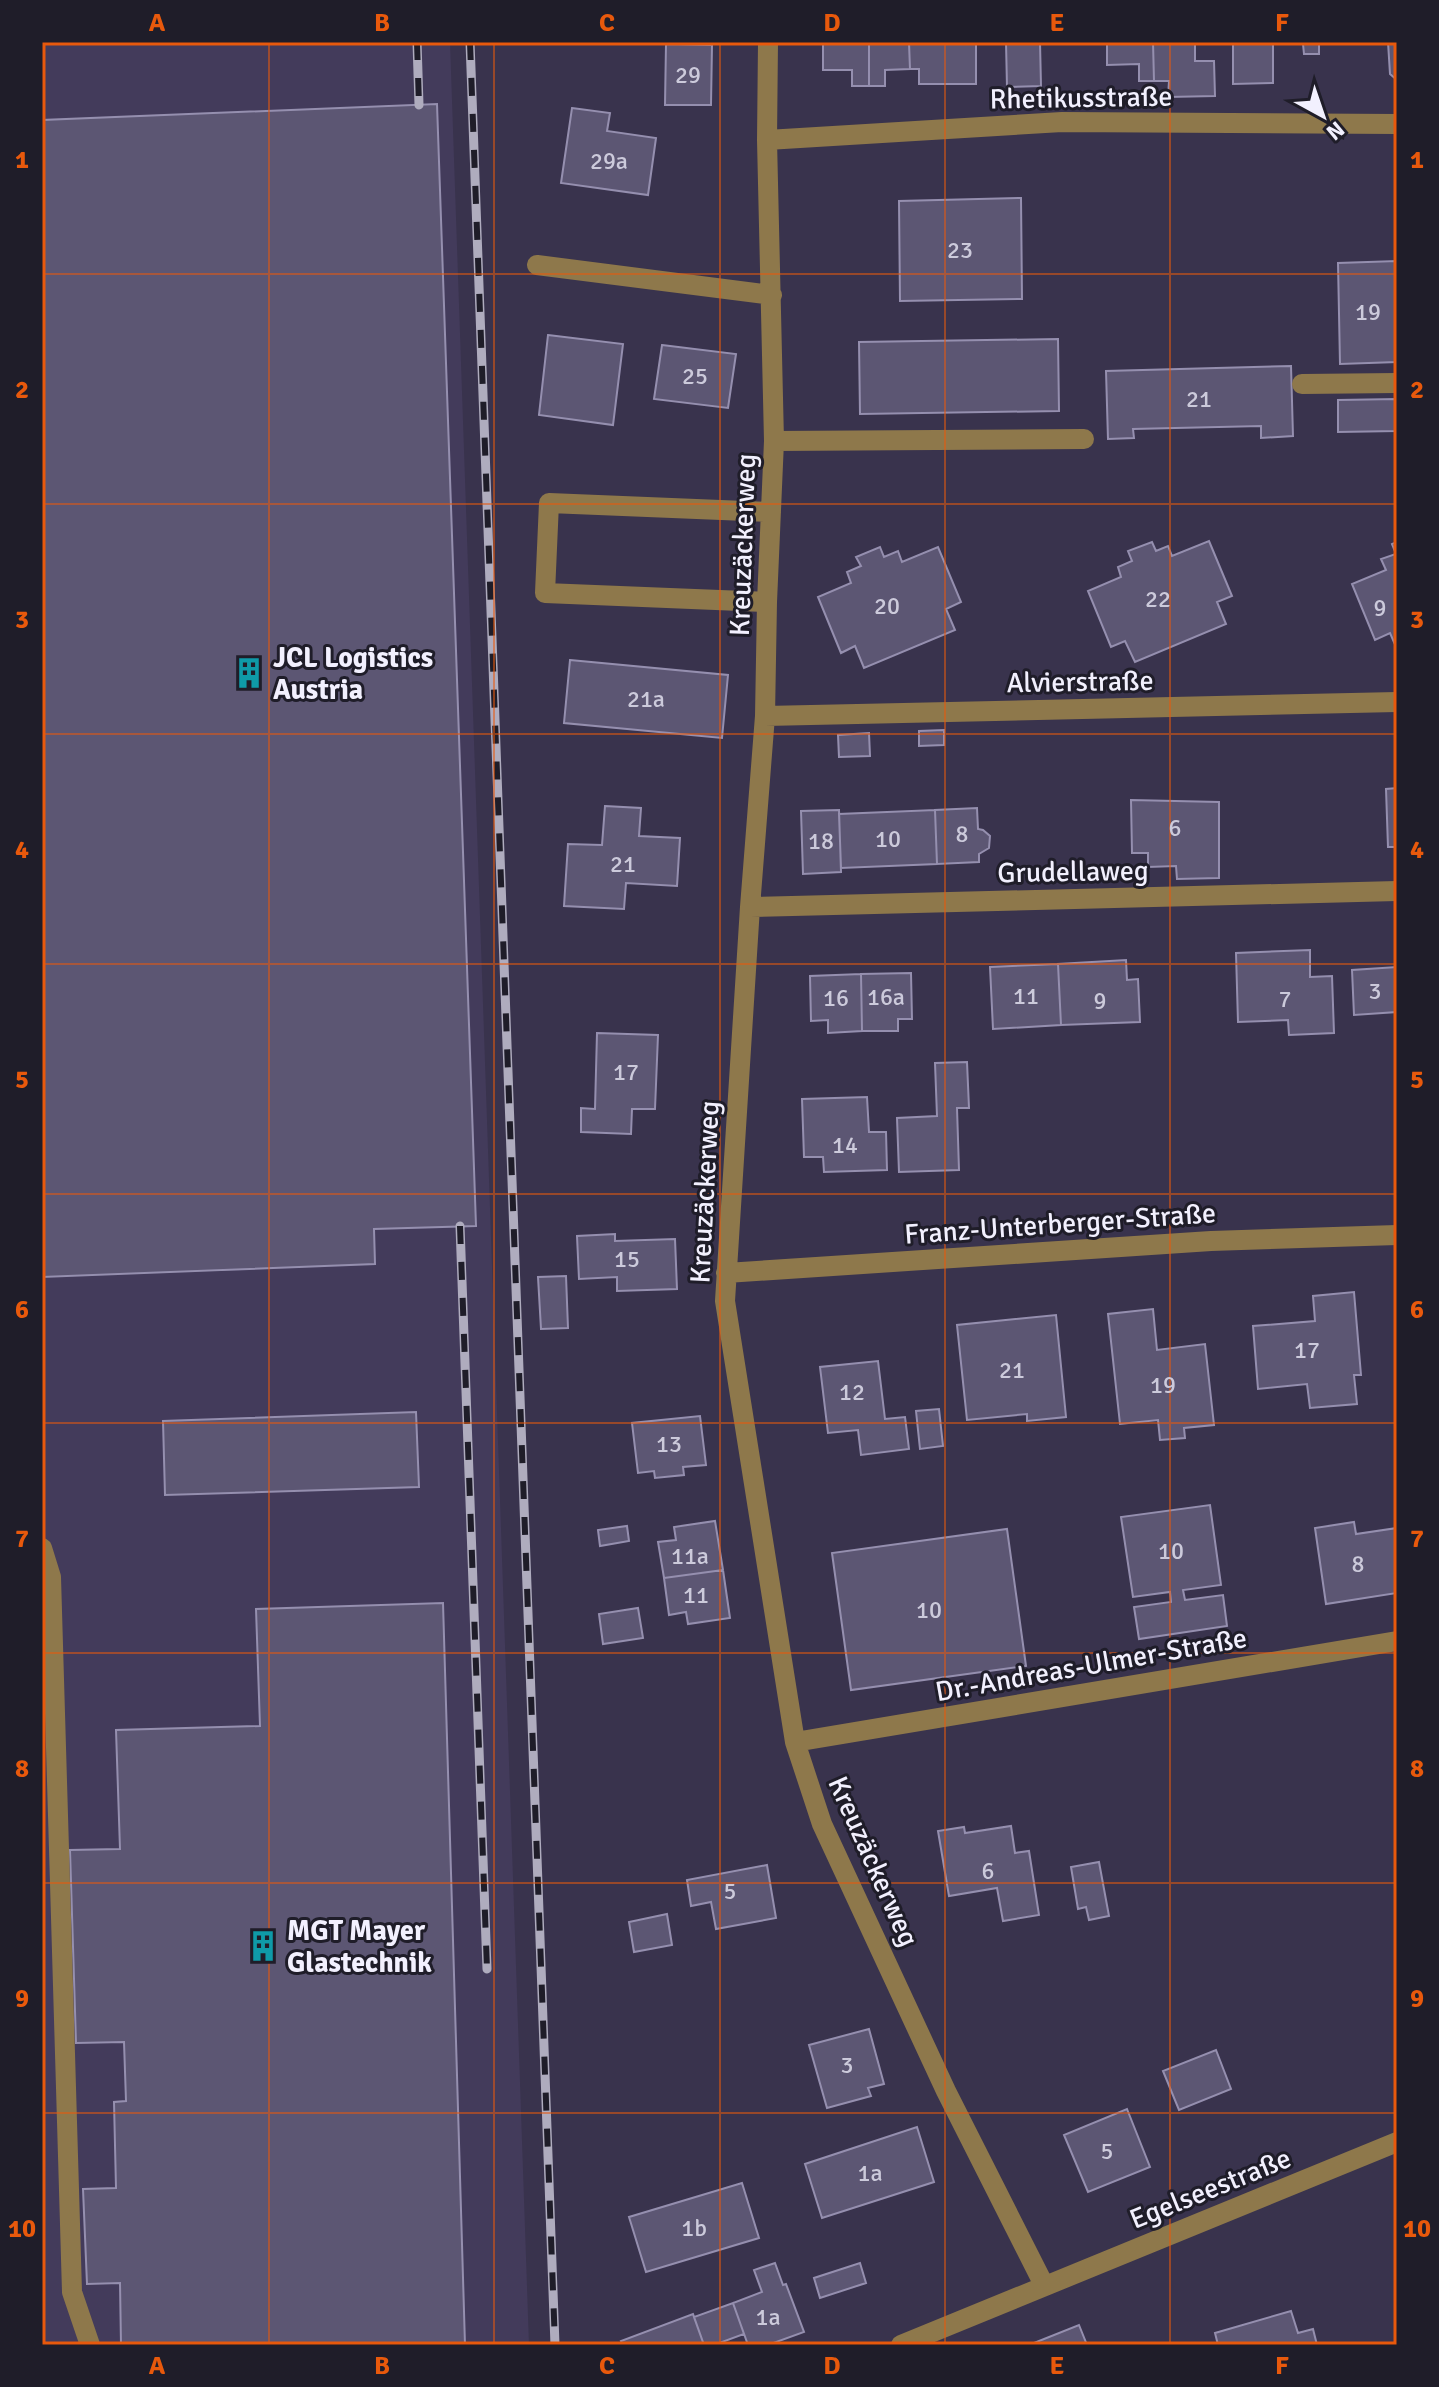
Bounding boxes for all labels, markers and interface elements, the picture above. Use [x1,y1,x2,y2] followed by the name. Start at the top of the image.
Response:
[149,7,166,39] text: A
[374,7,390,39] text: B
[599,7,615,39] text: C
[823,7,841,39] text: D
[1050,7,1064,39] text: E
[1275,7,1289,39] text: F
[675,60,701,90] house number: 29
[1283,76,1363,156] north arrow
[989,79,1173,117] street label: Rhetikusstraße
[1321,116,1350,146] text: N
[15,144,29,176] text: 1
[1410,144,1424,176] text: 1
[590,146,628,176] house number: 29a
[947,235,973,265] house number: 23
[1355,297,1381,327] house number: 19
[682,361,708,391] house number: 25
[15,374,29,406] text: 2
[1410,374,1424,406] text: 2
[1186,384,1212,414] house number: 21
[723,453,763,637] street label: Kreuzäckerweg
[1145,584,1171,614] house number: 22
[874,591,900,621] house number: 20
[1374,593,1386,623] house number: 9
[15,604,29,636] text: 3
[1410,604,1424,636] text: 3
[273,641,433,707] place label: JCL Logistics Austria
[232,656,266,690] building icon: JCL Logistics Austria
[1006,664,1154,700] street label: Alvierstraße
[627,684,665,714] house number: 21a
[1169,813,1181,843] house number: 6
[956,819,968,849] house number: 8
[875,824,901,854] house number: 10
[808,826,834,856] house number: 18
[15,834,29,866] text: 4
[1410,834,1424,866] text: 4
[610,849,636,879] house number: 21
[997,854,1149,890] street label: Grudellaweg
[1369,976,1381,1006] house number: 3
[1013,981,1039,1011] house number: 11
[867,982,905,1012] house number: 16a
[823,983,849,1013] house number: 16
[1279,984,1291,1014] house number: 7
[1094,986,1106,1016] house number: 9
[613,1057,639,1087] house number: 17
[15,1064,29,1096] text: 5
[1410,1064,1424,1096] text: 5
[683,1100,727,1284] street label: Kreuzäckerweg
[832,1130,858,1160] house number: 14
[903,1196,1217,1252] street label: Franz-Unterberger-Straße
[614,1244,640,1274] house number: 15
[15,1294,29,1326] text: 6
[1410,1294,1424,1326] text: 6
[1294,1335,1320,1365] house number: 17
[999,1355,1025,1385] house number: 21
[1150,1370,1176,1400] house number: 19
[839,1377,865,1407] house number: 12
[656,1429,682,1459] house number: 13
[15,1523,29,1555] text: 7
[1410,1523,1424,1555] text: 7
[1158,1536,1184,1566] house number: 10
[671,1541,709,1571] house number: 11a
[1352,1549,1364,1579] house number: 8
[683,1580,709,1610] house number: 11
[916,1595,942,1625] house number: 10
[933,1621,1250,1709] street label: Dr.-Andreas-Ulmer-Straße
[15,1753,29,1785] text: 8
[1410,1753,1424,1785] text: 8
[820,1771,926,1952] street label: Kreuzäckerweg
[982,1856,994,1886] house number: 6
[724,1876,736,1906] house number: 5
[287,1914,432,1980] place label: MGT Mayer Glastechnik
[246,1929,280,1963] building icon: MGT Mayer Glastechnik
[15,1983,29,2015] text: 9
[1410,1983,1424,2015] text: 9
[841,2050,853,2080] house number: 3
[1101,2136,1113,2166] house number: 5
[1125,2141,1296,2237] street label: Egelseestraße
[857,2158,883,2188] house number: 1a
[8,2213,36,2245] text: 10
[681,2213,707,2243] house number: 1b
[1403,2213,1431,2245] text: 10
[755,2302,781,2332] house number: 1a
[149,2350,166,2382] text: A
[374,2350,390,2382] text: B
[599,2350,615,2382] text: C
[823,2350,841,2382] text: D
[1050,2350,1064,2382] text: E
[1275,2350,1289,2382] text: F

